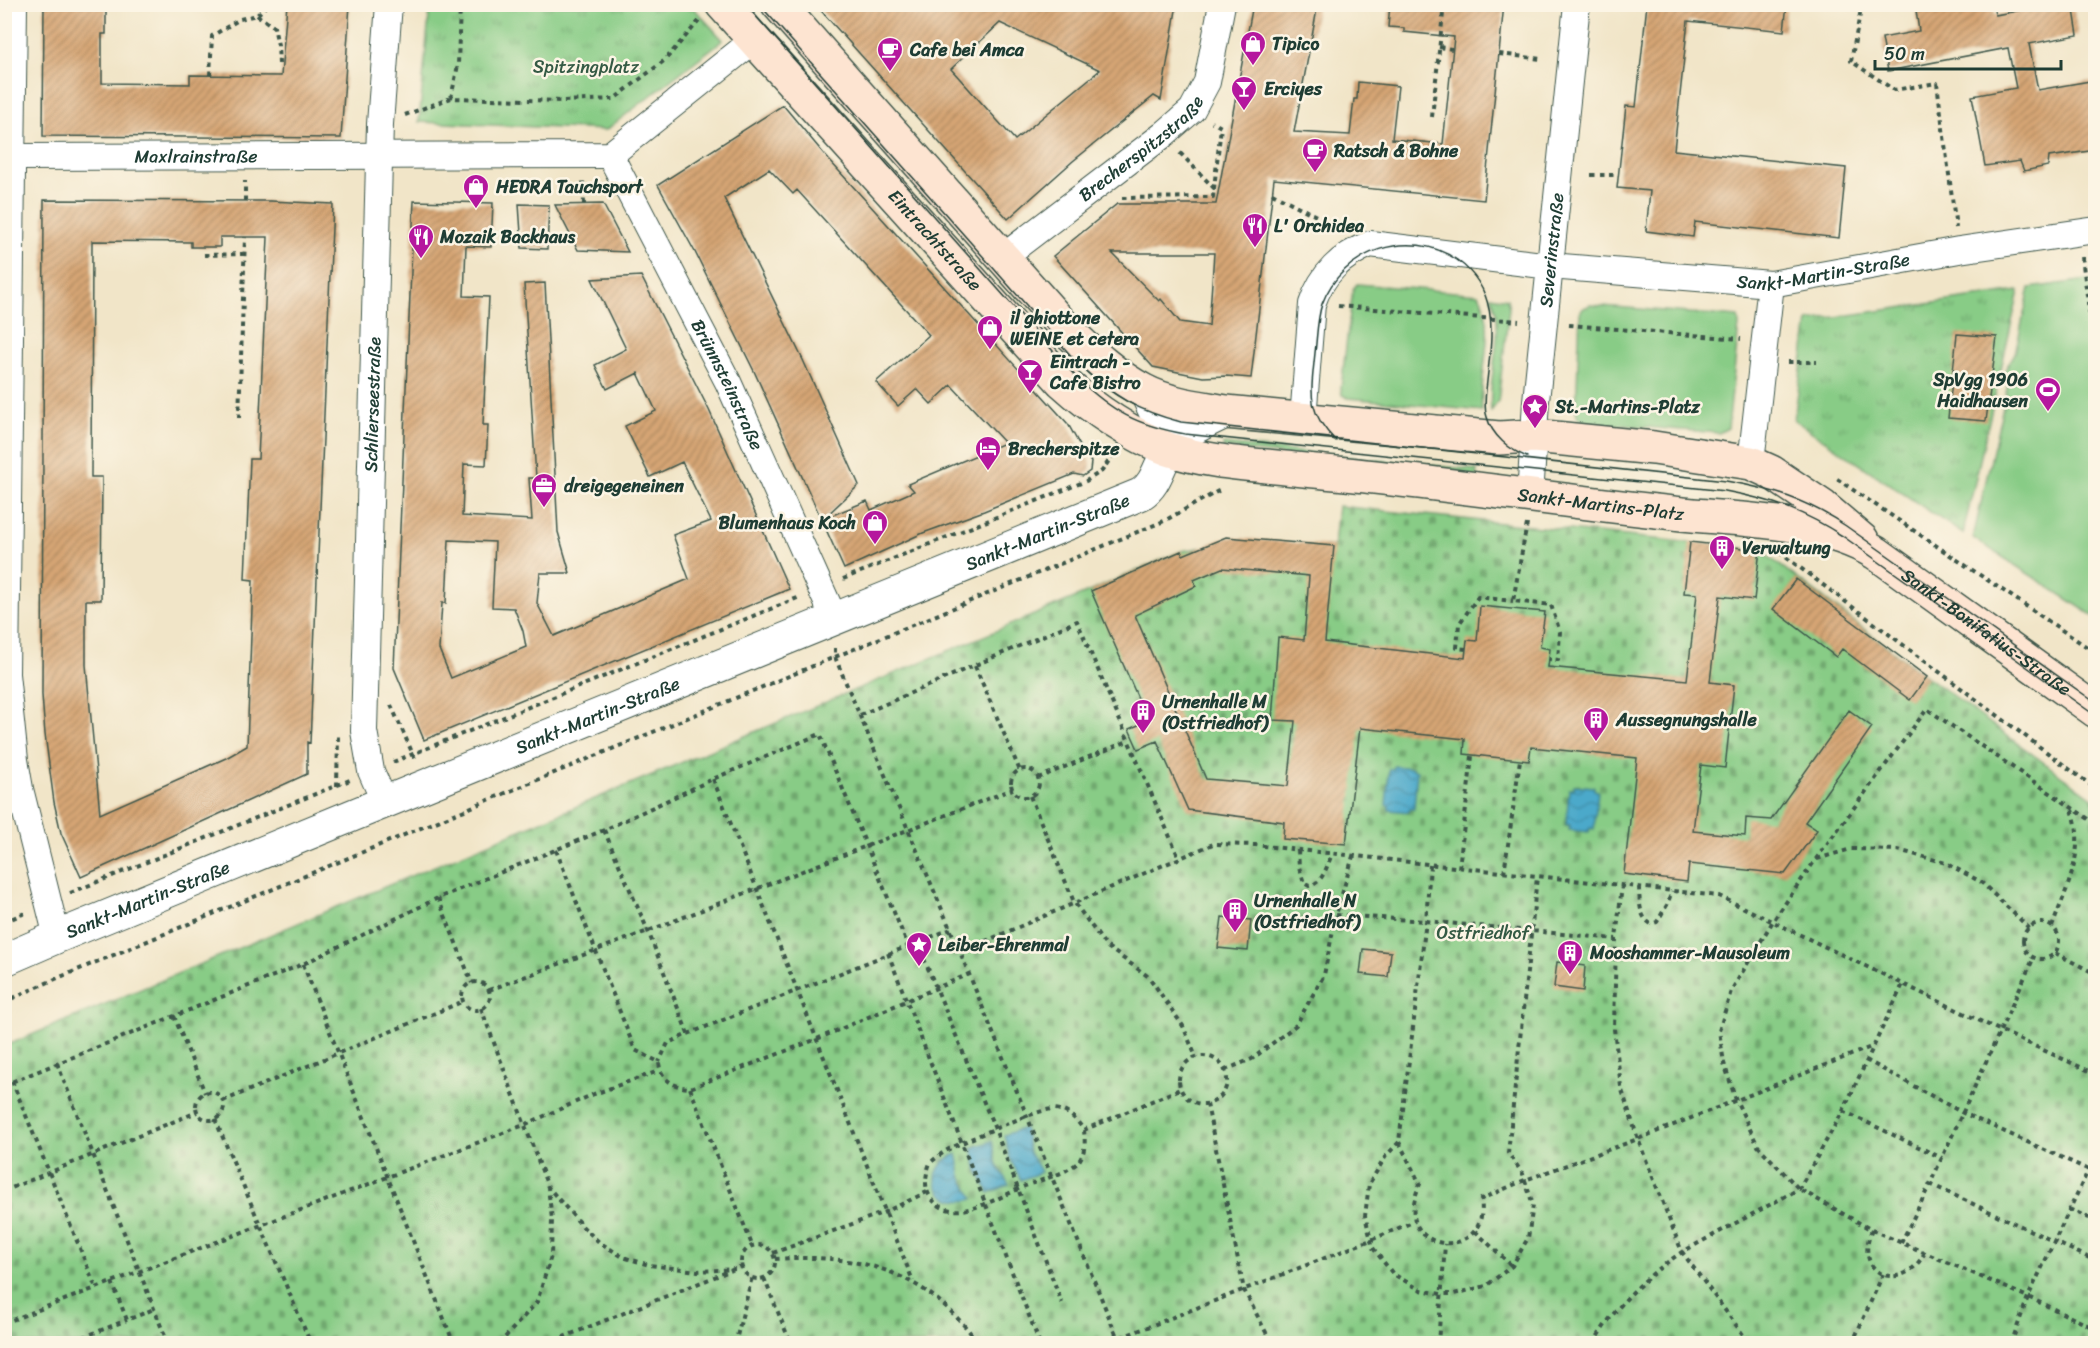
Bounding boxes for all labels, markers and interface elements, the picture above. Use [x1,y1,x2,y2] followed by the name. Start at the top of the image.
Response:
[1272,28,1319,60] place label: Tipico
[1238,29,1268,67] shop icon: Tipico
[1875,33,2061,71] scale bar
[909,34,1025,66] place label: Cafe bei Amca
[875,35,905,73] cafe icon: Cafe bei Amca
[1884,38,1925,70] text: 50 m
[533,51,639,83] park label: Spitzingplatz
[1264,73,1323,105] place label: Erciyes
[1229,74,1259,112] bar icon: Erciyes
[1071,90,1213,210] street label: Brecherspitzstraße
[1333,135,1459,167] place label: Ratsch & Bohne
[1300,136,1330,174] cafe icon: Ratsch & Bohne
[135,140,257,173] street label: Maxlrainstraße
[495,171,644,203] place label: HEDRA Tauchsport
[461,172,491,210] shop icon: HEDRA Tauchsport
[880,182,990,299] street label: Eintrachtstraße
[1530,191,1573,309] street label: Severinstraße
[1274,210,1365,242] place label: L' Orchidea
[1240,211,1270,249] restaurant icon: L' Orchidea
[439,221,576,253] place label: Mozaik Backhaus
[406,222,436,260] restaurant icon: Mozaik Backhaus
[1735,243,1912,301] street label: Sankt-Martin-Straße
[1010,302,1139,355] place label: il ghiottone WEINE et cetera
[682,313,773,455] street label: Brünnsteinstraße
[975,313,1005,351] shop icon: il ghiottone WEINE et cetera
[355,336,390,473] street label: Schlierseestraße
[1049,346,1142,399] place label: Eintrach - Cafe Bistro
[1015,357,1045,395] bar icon: Eintrach - Cafe Bistro
[1932,364,2028,417] place label: SpVgg 1906 Haidhausen
[2033,375,2063,413] sports icon: SpVgg 1906 Haidhausen
[1554,391,1701,423] place label: St.-Martins-Platz
[1520,392,1550,430] place icon: St.-Martins-Platz
[1008,433,1120,465] place label: Brecherspitze
[973,434,1003,472] hotel icon: Brecherspitze
[564,470,684,502] place label: dreigegeneinen
[529,471,559,509] office icon: dreigegeneinen
[1516,478,1686,530] street label: Sankt-Martins-Platz
[960,484,1135,580] street label: Sankt-Martin-Straße
[719,507,857,539] place label: Blumenhaus Koch
[860,508,890,546] shop icon: Blumenhaus Koch
[1742,532,1831,564] place label: Verwaltung
[1707,533,1737,571] building icon: Verwaltung
[1894,560,2078,704] street label: Sankt-Bonifatius-Straße
[510,668,685,763] street label: Sankt-Martin-Straße
[1162,686,1269,739] place label: Urnenhalle M (Ostfriedhof)
[1128,697,1158,735] building icon: Urnenhalle M (Ostfriedhof)
[1615,704,1758,736] place label: Aussegnungshalle
[1581,705,1611,743] building icon: Aussegnungshalle
[61,851,235,948] street label: Sankt-Martin-Straße
[1254,885,1361,938] place label: Urnenhalle N (Ostfriedhof)
[1220,896,1250,934] building icon: Urnenhalle N (Ostfriedhof)
[1436,917,1533,949] park label: Ostfriedhof
[938,929,1069,961] place label: Leiber-Ehrenmal
[904,930,934,968] place icon: Leiber-Ehrenmal
[1589,937,1790,969] place label: Mooshammer-Mausoleum
[1555,938,1585,976] building icon: Mooshammer-Mausoleum

